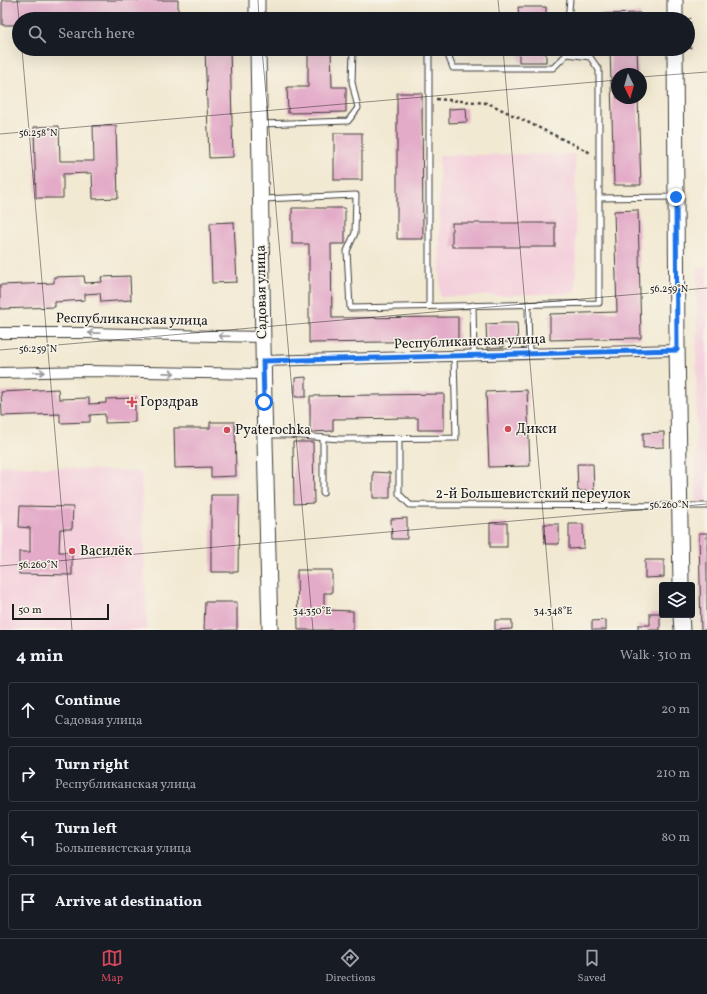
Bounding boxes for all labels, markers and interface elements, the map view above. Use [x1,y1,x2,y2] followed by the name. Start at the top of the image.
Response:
[12,12,695,56] search box
[26,23,48,45] icon: search
[58,24,135,45] text: Search here
[611,68,647,104] north arrow
[19,126,58,140] text: 56.258°N
[667,188,685,206] route end
[252,245,272,339] street label: Садовая улица
[650,282,689,296] text: 56.259°N
[56,309,208,331] street label: Республиканская улица
[88,329,101,337] one-way arrow
[394,330,546,354] street label: Республиканская улица
[218,333,231,340] one-way arrow
[19,342,58,356] text: 56.259°N
[32,368,45,376] one-way arrow
[162,369,175,376] one-way arrow
[140,393,198,412] place label: Горздрав
[255,393,273,411] route start
[127,397,137,407] marker: Горздрав
[516,420,557,439] place label: Дикси
[235,421,311,440] place label: Pyaterochka
[503,424,513,434] marker: Дикси
[222,425,232,435] marker: Pyaterochka
[435,485,631,504] street label: 2-й Большевистский переулок
[649,498,689,512] text: 56.260°N
[80,542,133,561] place label: Василёк
[67,546,77,556] marker: Василёк
[18,558,58,572] text: 56.260°N
[659,582,695,618] map controls
[659,582,695,618] button: layers
[12,602,109,621] scale bar
[18,603,42,618] text: 50 m
[293,604,331,618] text: 34.350°E
[534,604,572,618] text: 34.348°E
[16,645,63,668] text: 4 min
[620,647,691,665] text: Walk · 310 m
[55,691,120,712] text: Continue
[17,699,39,721] icon: ahead
[661,701,690,719] text: 20 m
[55,712,142,730] text: Садовая улица
[55,755,129,776] text: Turn right
[17,763,39,785] icon: right
[656,765,690,783] text: 210 m
[55,776,196,794] text: Республиканская улица
[55,819,117,840] text: Turn left
[17,827,39,849] icon: left
[661,829,690,847] text: 80 m
[55,840,192,858] text: Большевистская улица
[17,891,39,913] icon: arrive
[55,892,202,913] text: Arrive at destination
[101,947,123,986] tab: Map
[325,947,376,986] tab: Directions
[578,947,606,986] tab: Saved

